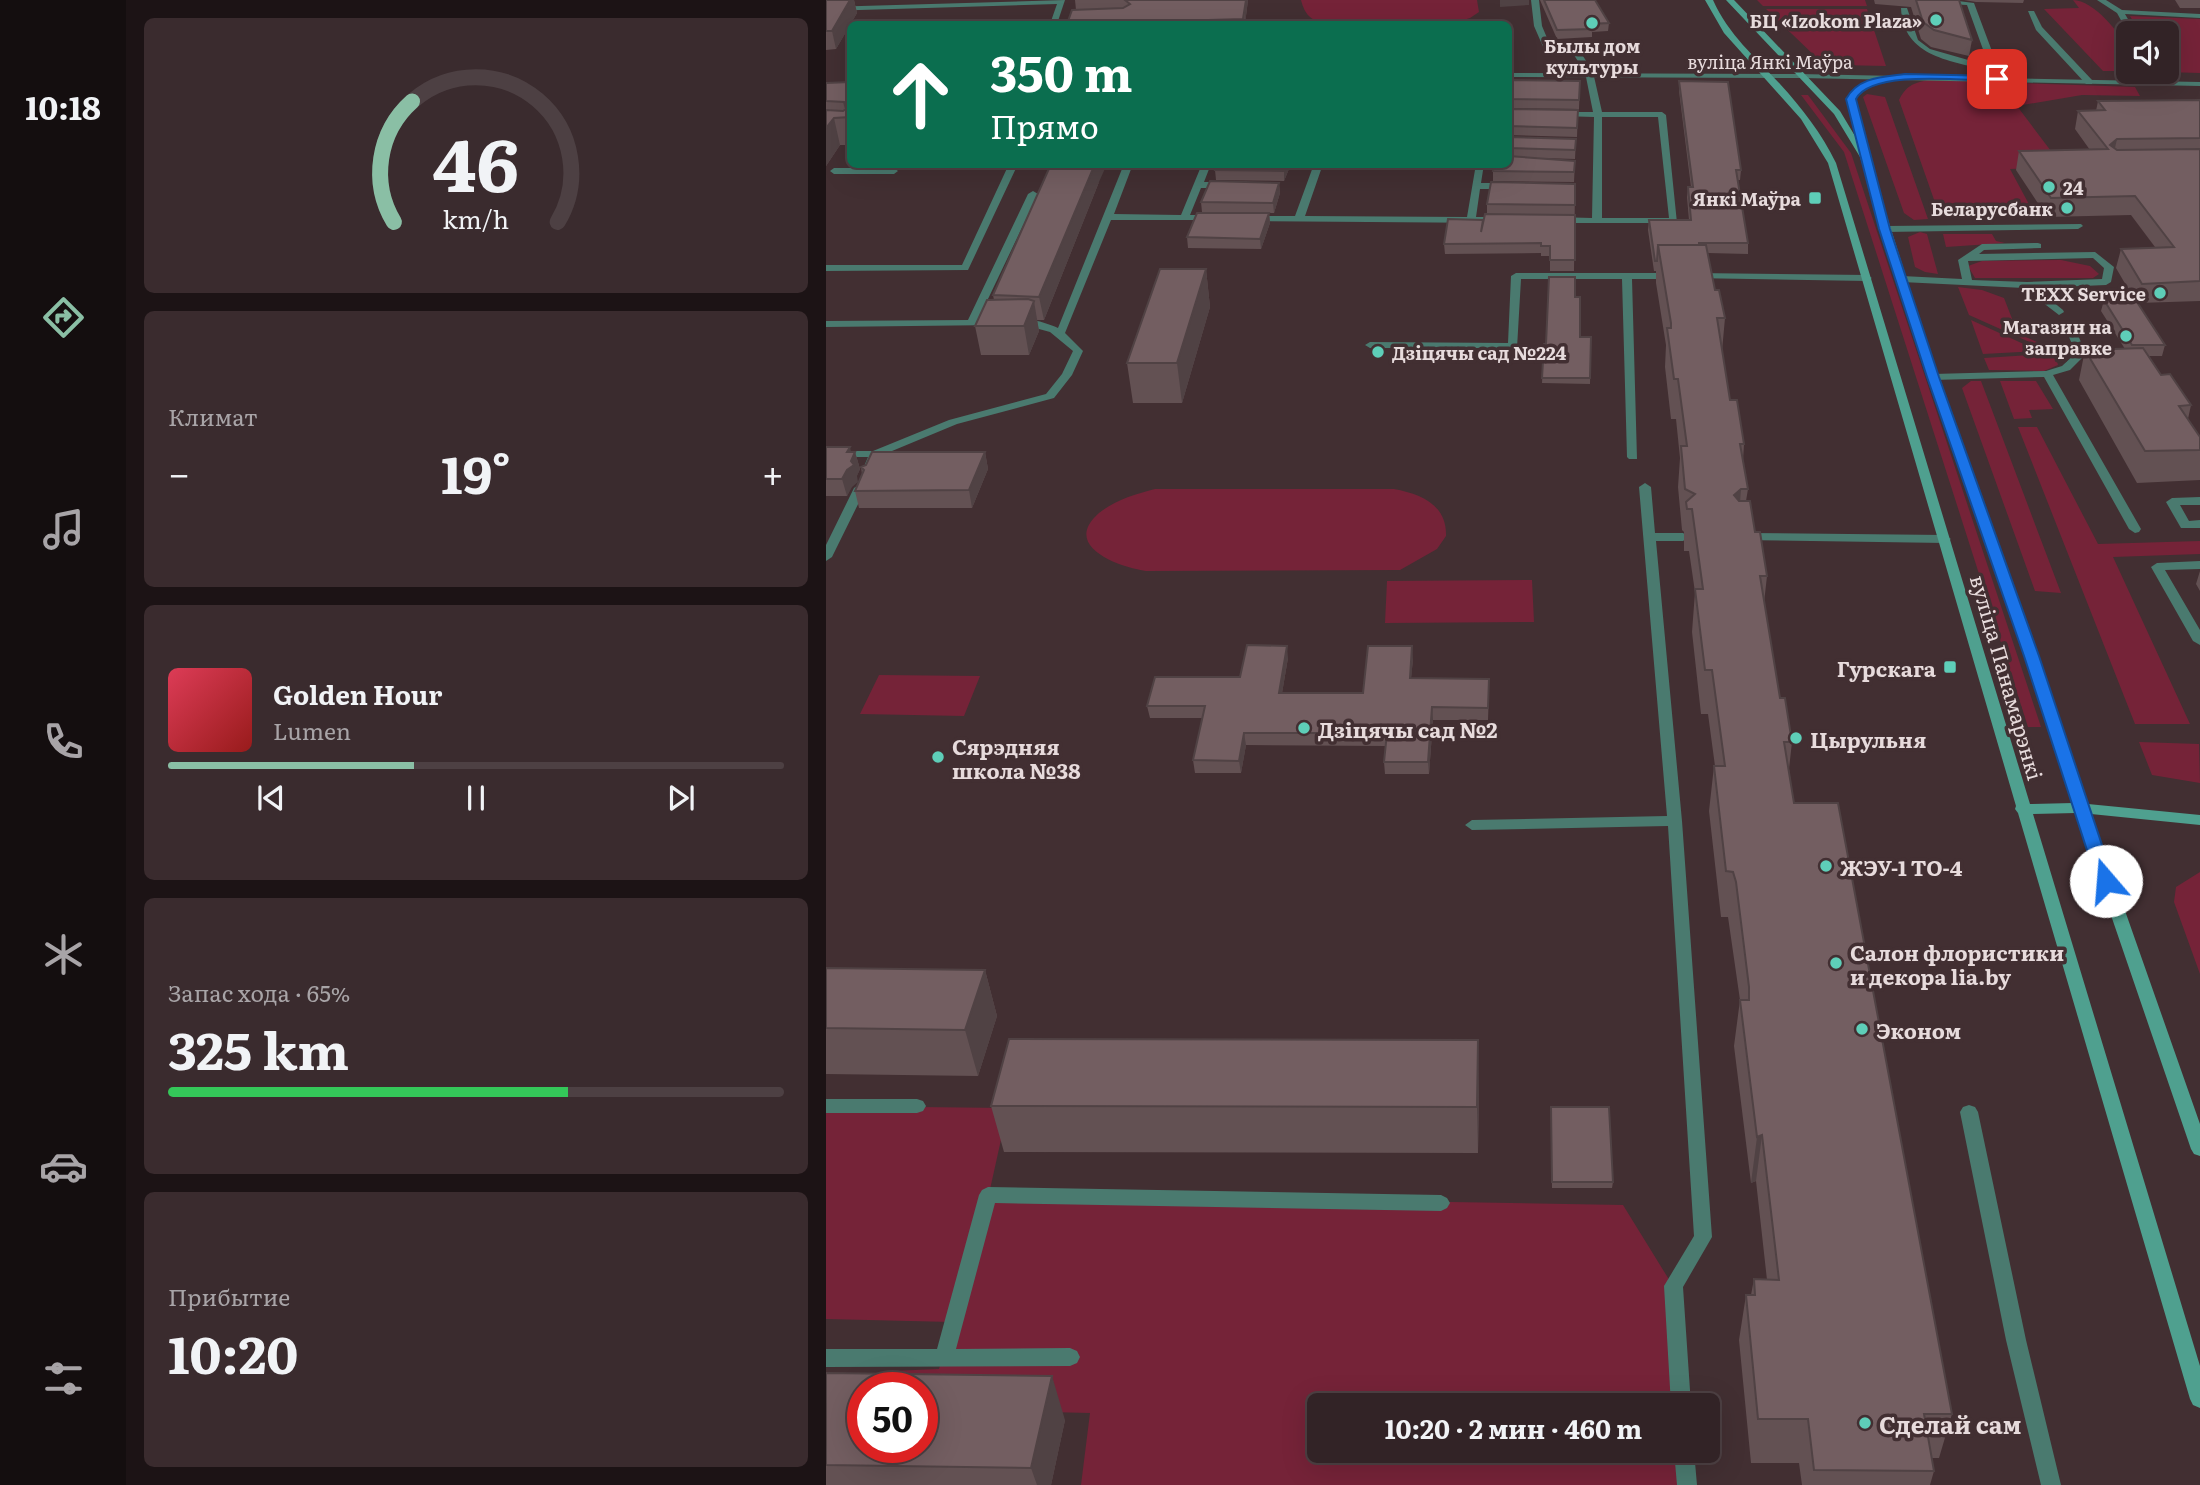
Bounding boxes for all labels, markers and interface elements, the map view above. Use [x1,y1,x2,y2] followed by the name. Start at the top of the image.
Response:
[1750,7,1922,34] place label: БЦ «Izokom Plaza»
[1928,12,1944,28] marker: БЦ «Izokom Plaza»
[1584,15,1600,31] marker: Былы дом культуры
[2116,21,2179,84] map controls
[2116,21,2179,84] button: sound
[1544,32,1640,80] place label: Былы дом культуры
[990,34,1133,107] text: 350 m
[1687,48,1853,75] street label: вуліца Янкі Маўра
[875,49,966,140] icon: ahead
[1967,49,2027,109] pin
[1978,60,2016,98] icon: arrive
[25,82,101,130] text: 10:18
[990,101,1099,149] text: Прямо
[433,106,519,214] text: 46
[2063,174,2084,201] place label: 24
[2041,179,2057,195] marker: 24
[1693,185,1802,212] place label: Янкі Маўра
[1807,190,1823,206] marker: Янкі Маўра
[1931,195,2053,222] place label: Беларусбанк
[443,200,509,237] text: km/h
[2059,200,2075,216] marker: Беларусбанк
[2021,280,2146,307] place label: TEXX Service
[2152,285,2168,301] marker: TEXX Service
[39,293,88,342] icon: directions
[2002,313,2113,361] place label: Магазин на заправке
[2118,328,2134,344] marker: Магазин на заправке
[1392,339,1567,366] place label: Дзіцячы сад №224
[1370,344,1386,360] marker: Дзіцячы сад №224
[168,399,258,433] text: Климат
[441,433,511,510] text: 19°
[168,443,190,500] text: −
[762,443,784,500] text: +
[39,505,88,554] icon: music
[1964,571,2052,783] street label: вуліца Панамарэнкі
[1837,652,1937,683] place label: Гурскага
[1942,659,1958,675] marker: Гурскага
[273,674,442,713] text: Golden Hour
[273,713,351,747] text: Lumen
[1318,713,1498,744] place label: Дзіцячы сад №2
[39,717,88,766] icon: phone
[1296,720,1312,736] marker: Дзіцячы сад №2
[1810,723,1926,754] place label: Цырульня
[952,730,1081,785] place label: Сярэдняя школа №38
[1788,730,1804,746] marker: Цырульня
[930,749,946,765] marker: Сярэдняя школа №38
[252,779,290,817] icon: previous
[457,779,495,817] icon: pause
[662,779,700,817] icon: next
[2069,844,2143,918] position arrow
[1840,851,1963,882] place label: ЖЭУ-1 ТО-4
[1818,858,1834,874] marker: ЖЭУ-1 ТО-4
[39,930,88,979] icon: climate
[1850,936,2064,991] place label: Салон флористики и декора lia.by
[1828,955,1844,971] marker: Салон флористики и декора lia.by
[168,975,350,1009] text: Запас хода · 65%
[168,1009,349,1086] text: 325 km
[1876,1014,1961,1045] place label: Эконом
[1854,1021,1870,1037] marker: Эконом
[39,1142,88,1191] icon: car
[168,1279,290,1313] text: Прибытие
[168,1313,298,1390] text: 10:20
[39,1354,88,1403] icon: filters
[847,1372,938,1463] speed limit sign: 50
[1879,1406,2021,1441] place label: Сделай сам
[1385,1408,1642,1447] text: 10:20 · 2 мин · 460 m
[1857,1415,1873,1431] marker: Сделай сам

